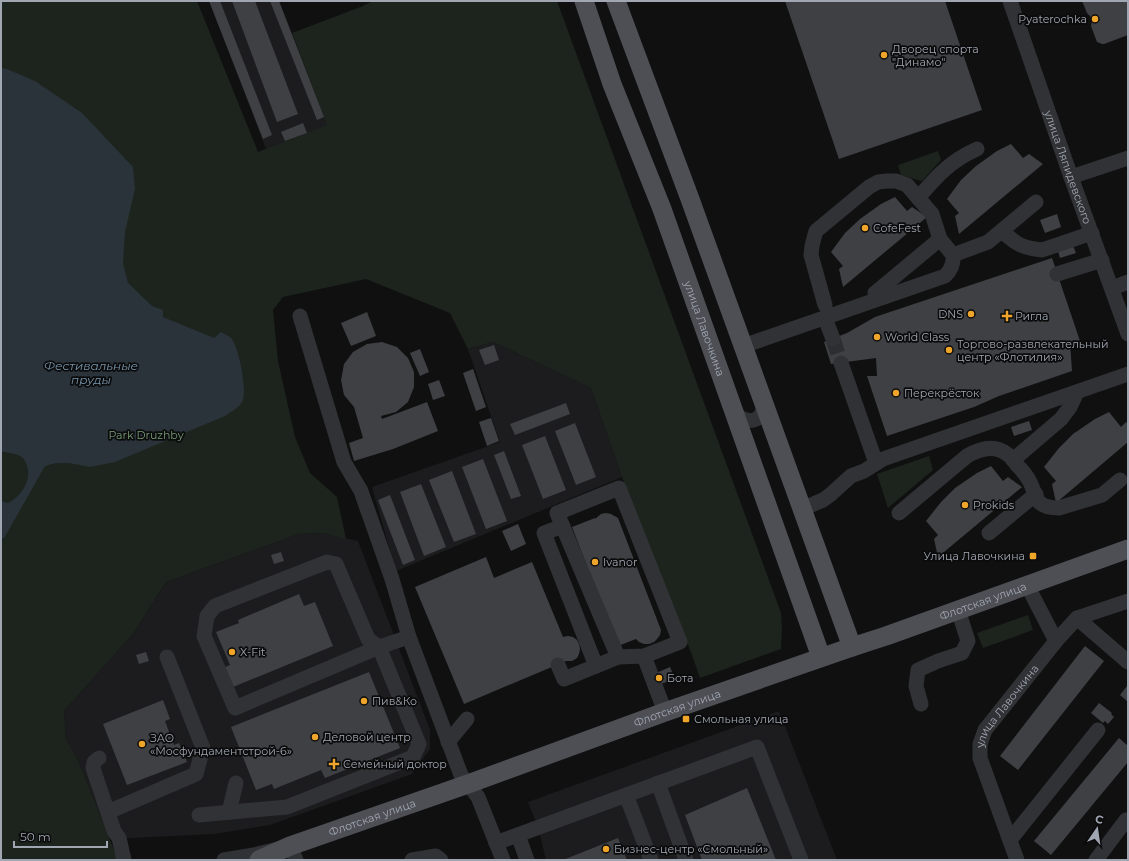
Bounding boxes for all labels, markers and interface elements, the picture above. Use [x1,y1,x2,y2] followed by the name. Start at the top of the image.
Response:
[1018,12,1087,26] place label: Pyaterochka
[1090,14,1100,24] marker: Pyaterochka
[892,42,979,69] place label: Дворец спорта "Динамо"
[879,50,889,60] marker: Дворец спорта "Динамо"
[1041,108,1094,226] street label: улица Ляпидевского
[873,221,922,235] place label: CofeFest
[860,223,870,233] marker: CofeFest
[681,278,728,378] street label: улица Лавочкина
[938,307,963,321] place label: DNS
[966,309,976,319] marker: DNS
[1015,309,1048,323] place label: Ригла
[1002,311,1012,321] marker: Ригла
[885,330,950,344] place label: World Class
[872,332,882,342] marker: World Class
[957,337,1109,364] place label: Торгово-развлекательный центр «Флотилия»
[944,345,954,355] marker: Торгово-развлекательный центр «Флотилия»
[44,358,138,387] water label: Фестивальные пруды
[904,386,980,400] place label: Перекрёсток
[891,388,901,398] marker: Перекрёсток
[108,428,184,442] park label: Park Druzhby
[973,498,1015,512] place label: Prokids
[960,500,970,510] marker: Prokids
[923,549,1025,563] place label: Улица Лавочкина
[1028,551,1038,561] marker: Улица Лавочкина
[603,555,637,569] place label: Ivanor
[590,557,600,567] marker: Ivanor
[938,579,1028,623] street label: Флотская улица
[240,645,266,659] place label: X-Fit
[227,647,237,657] marker: X-Fit
[973,662,1042,749] street label: улица Лавочкина
[667,671,693,685] place label: Бота
[654,673,664,683] marker: Бота
[632,686,723,730] street label: Флотская улица
[372,694,417,708] place label: Пив&Ко
[359,696,369,706] marker: Пив&Ко
[694,712,788,726] place label: Смольная улица
[681,714,691,724] marker: Смольная улица
[323,730,411,744] place label: Деловой центр
[150,731,292,758] place label: ЗАО «Мосфундаментстрой-6»
[310,732,320,742] marker: Деловой центр
[137,739,147,749] marker: ЗАО «Мосфундаментстрой-6»
[343,757,447,771] place label: Семейный доктор
[328,758,340,770] marker: Семейный доктор
[327,796,418,839] street label: Флотская улица
[1077,809,1117,849] north arrow
[1094,812,1105,827] text: С
[14,823,107,849] scale bar
[20,829,51,844] text: 50 m
[614,842,768,856] place label: Бизнес-центр «Смольный»
[601,844,611,854] marker: Бизнес-центр «Смольный»

